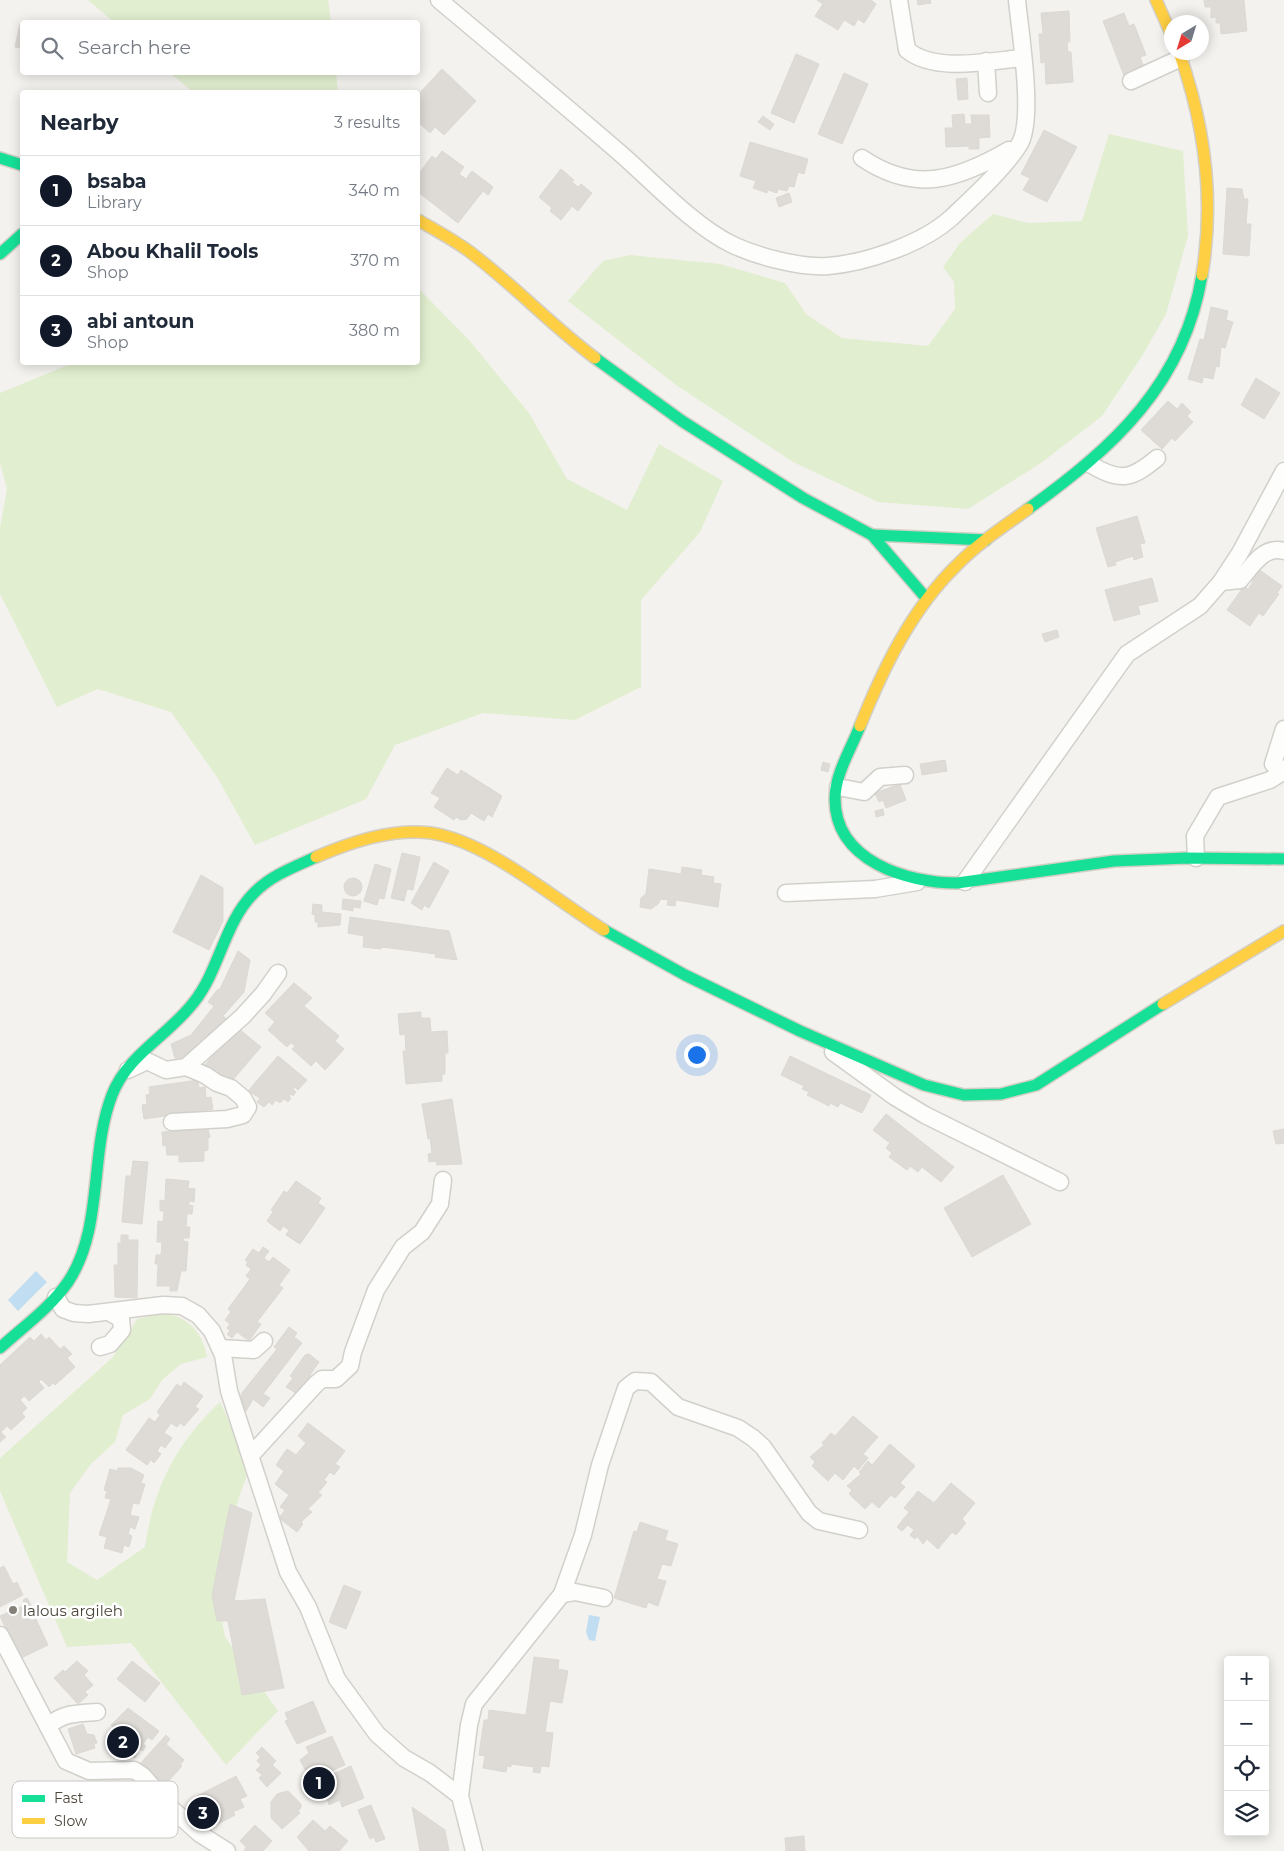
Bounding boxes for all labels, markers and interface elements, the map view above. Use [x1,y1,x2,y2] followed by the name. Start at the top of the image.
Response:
[1164,15,1209,60] north arrow
[20,20,420,75] search box
[38,34,66,62] icon: search
[78,36,191,59] text: Search here
[40,110,119,135] text: Nearby
[334,113,400,132] text: 3 results
[87,170,147,193] text: bsaba
[53,181,59,200] text: 1
[349,181,400,200] text: 340 m
[87,193,142,212] text: Library
[87,240,258,263] text: Abou Khalil Tools
[51,251,61,270] text: 2
[350,251,400,270] text: 370 m
[87,263,129,282] text: Shop
[87,310,194,333] text: abi antoun
[51,321,61,340] text: 3
[349,321,400,340] text: 380 m
[87,333,129,352] text: Shop
[684,1042,710,1068] your location
[23,1601,123,1620] place label: lalous argileh
[7,1604,19,1616] marker: lalous argileh
[1224,1656,1269,1836] map controls
[1224,1656,1269,1701] button: +
[1224,1701,1269,1746] button: −
[107,1723,139,1761] pin: 2
[1224,1746,1269,1791] button: locate
[303,1764,335,1802] pin: 1
[12,1781,178,1838] legend
[54,1789,84,1807] text: Fast
[1224,1791,1269,1836] button: layers
[187,1794,219,1832] pin: 3
[54,1812,88,1830] text: Slow

